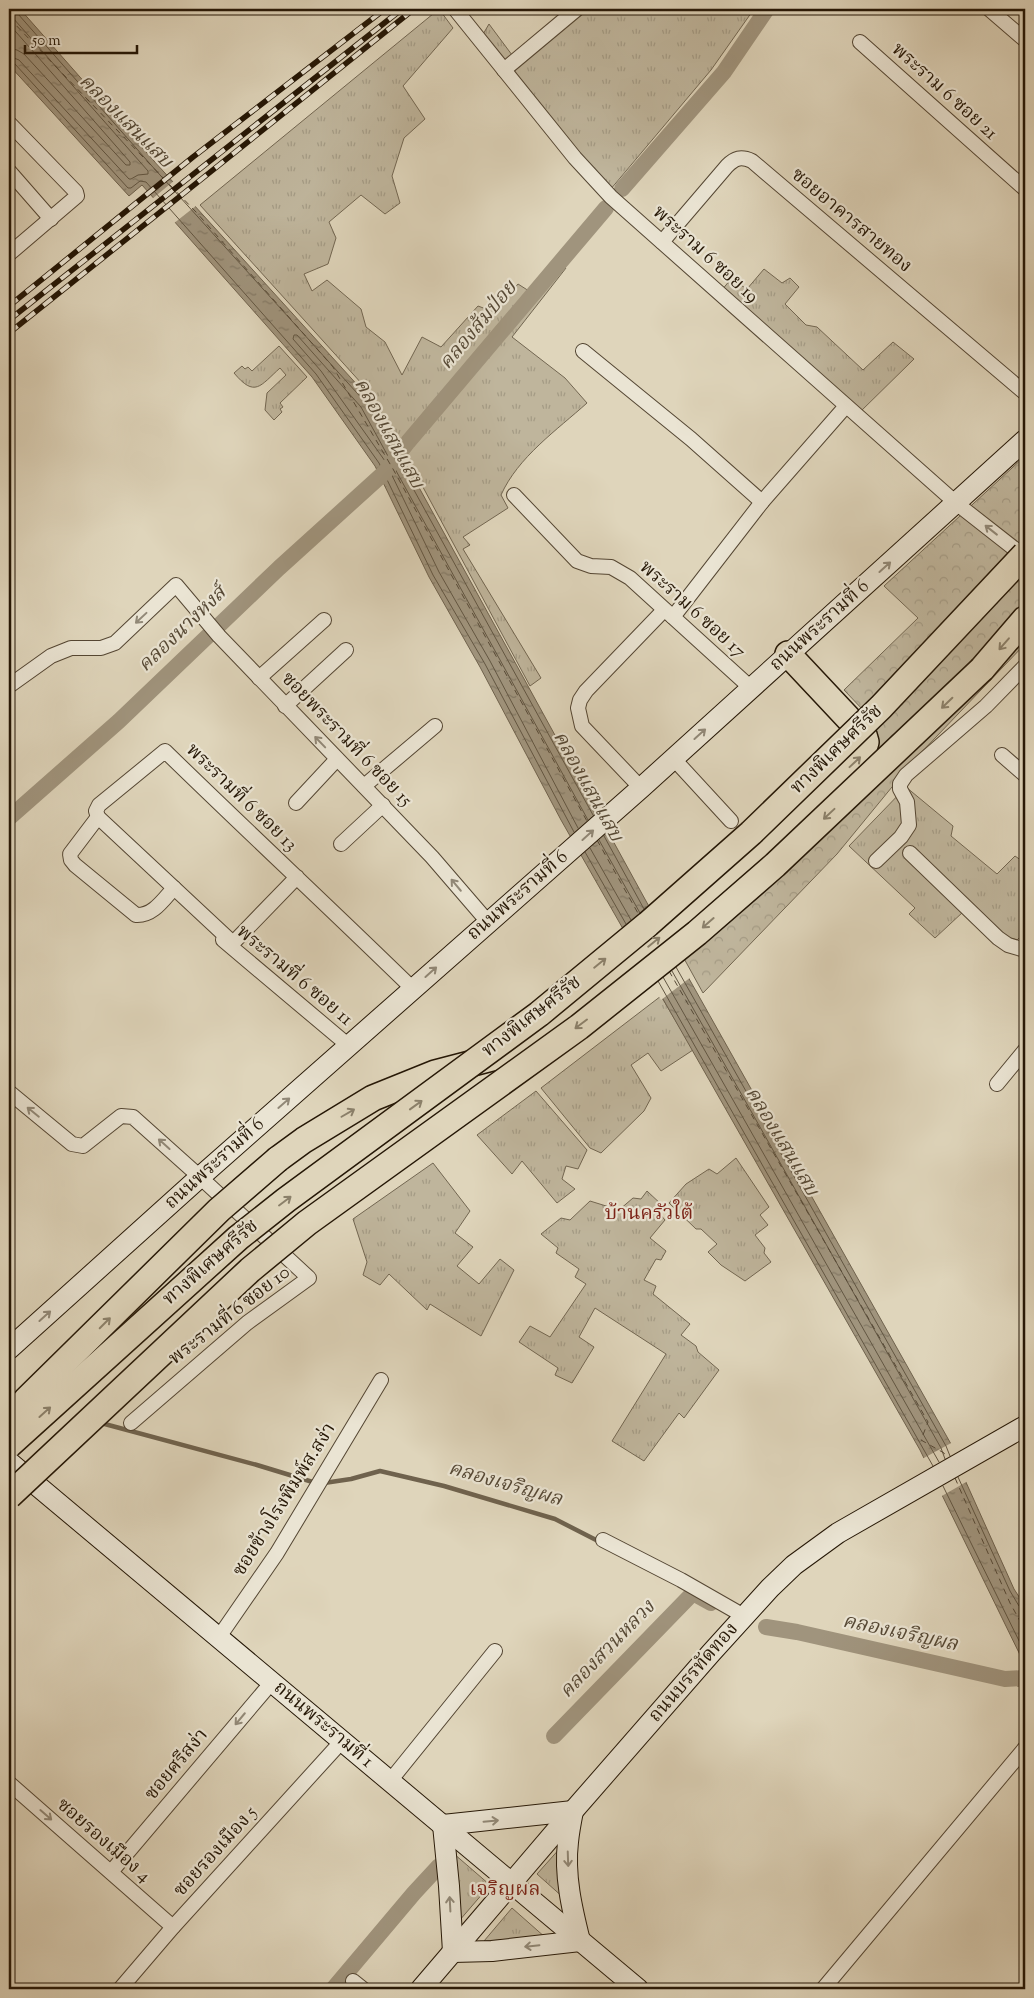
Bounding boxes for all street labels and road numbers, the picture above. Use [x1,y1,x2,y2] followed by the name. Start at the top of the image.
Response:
[885,37,1003,147] street label: พระราม 6 ซอย 21
[785,162,917,280] street label: ซอยอาคารสายทอง
[646,200,764,310] street label: พระราม 6 ซอย 19
[633,555,752,666] street label: พระราม 6 ซอย 17
[762,572,876,678] street label: ถนนพระรามที่ 6
[274,664,420,814] street label: ซอยพระรามที่ 6 ซอย 15
[785,699,889,801] street label: ทางพิเศษศรีรัช
[179,736,305,858] street label: พระรามที่ 6 ซอย 13
[460,842,574,948] street label: ถนนพระรามที่ 6
[230,917,360,1033] street label: พระรามที่ 6 ซอย 11
[477,970,587,1064] street label: ทางพิเศษศรีรัช
[157,1110,271,1216] street label: ถนนพระรามที่ 6
[157,1214,265,1312] street label: ทางพิเศษศรีรัช
[162,1258,297,1372] street label: พระรามที่ 6 ซอย 10
[224,1416,343,1582] street label: ซอยข้างโรงพิมพ์ส.สง่า
[643,1617,745,1729] street label: ถนนบรรทัดทอง
[267,1673,381,1775] street label: ถนนพระรามที่ 1
[139,1723,215,1807] street label: ซอยศรีสง่า
[50,1792,156,1890] street label: ซอยรองเมือง 4
[168,1800,264,1903] street label: ซอยรองเมือง 5

